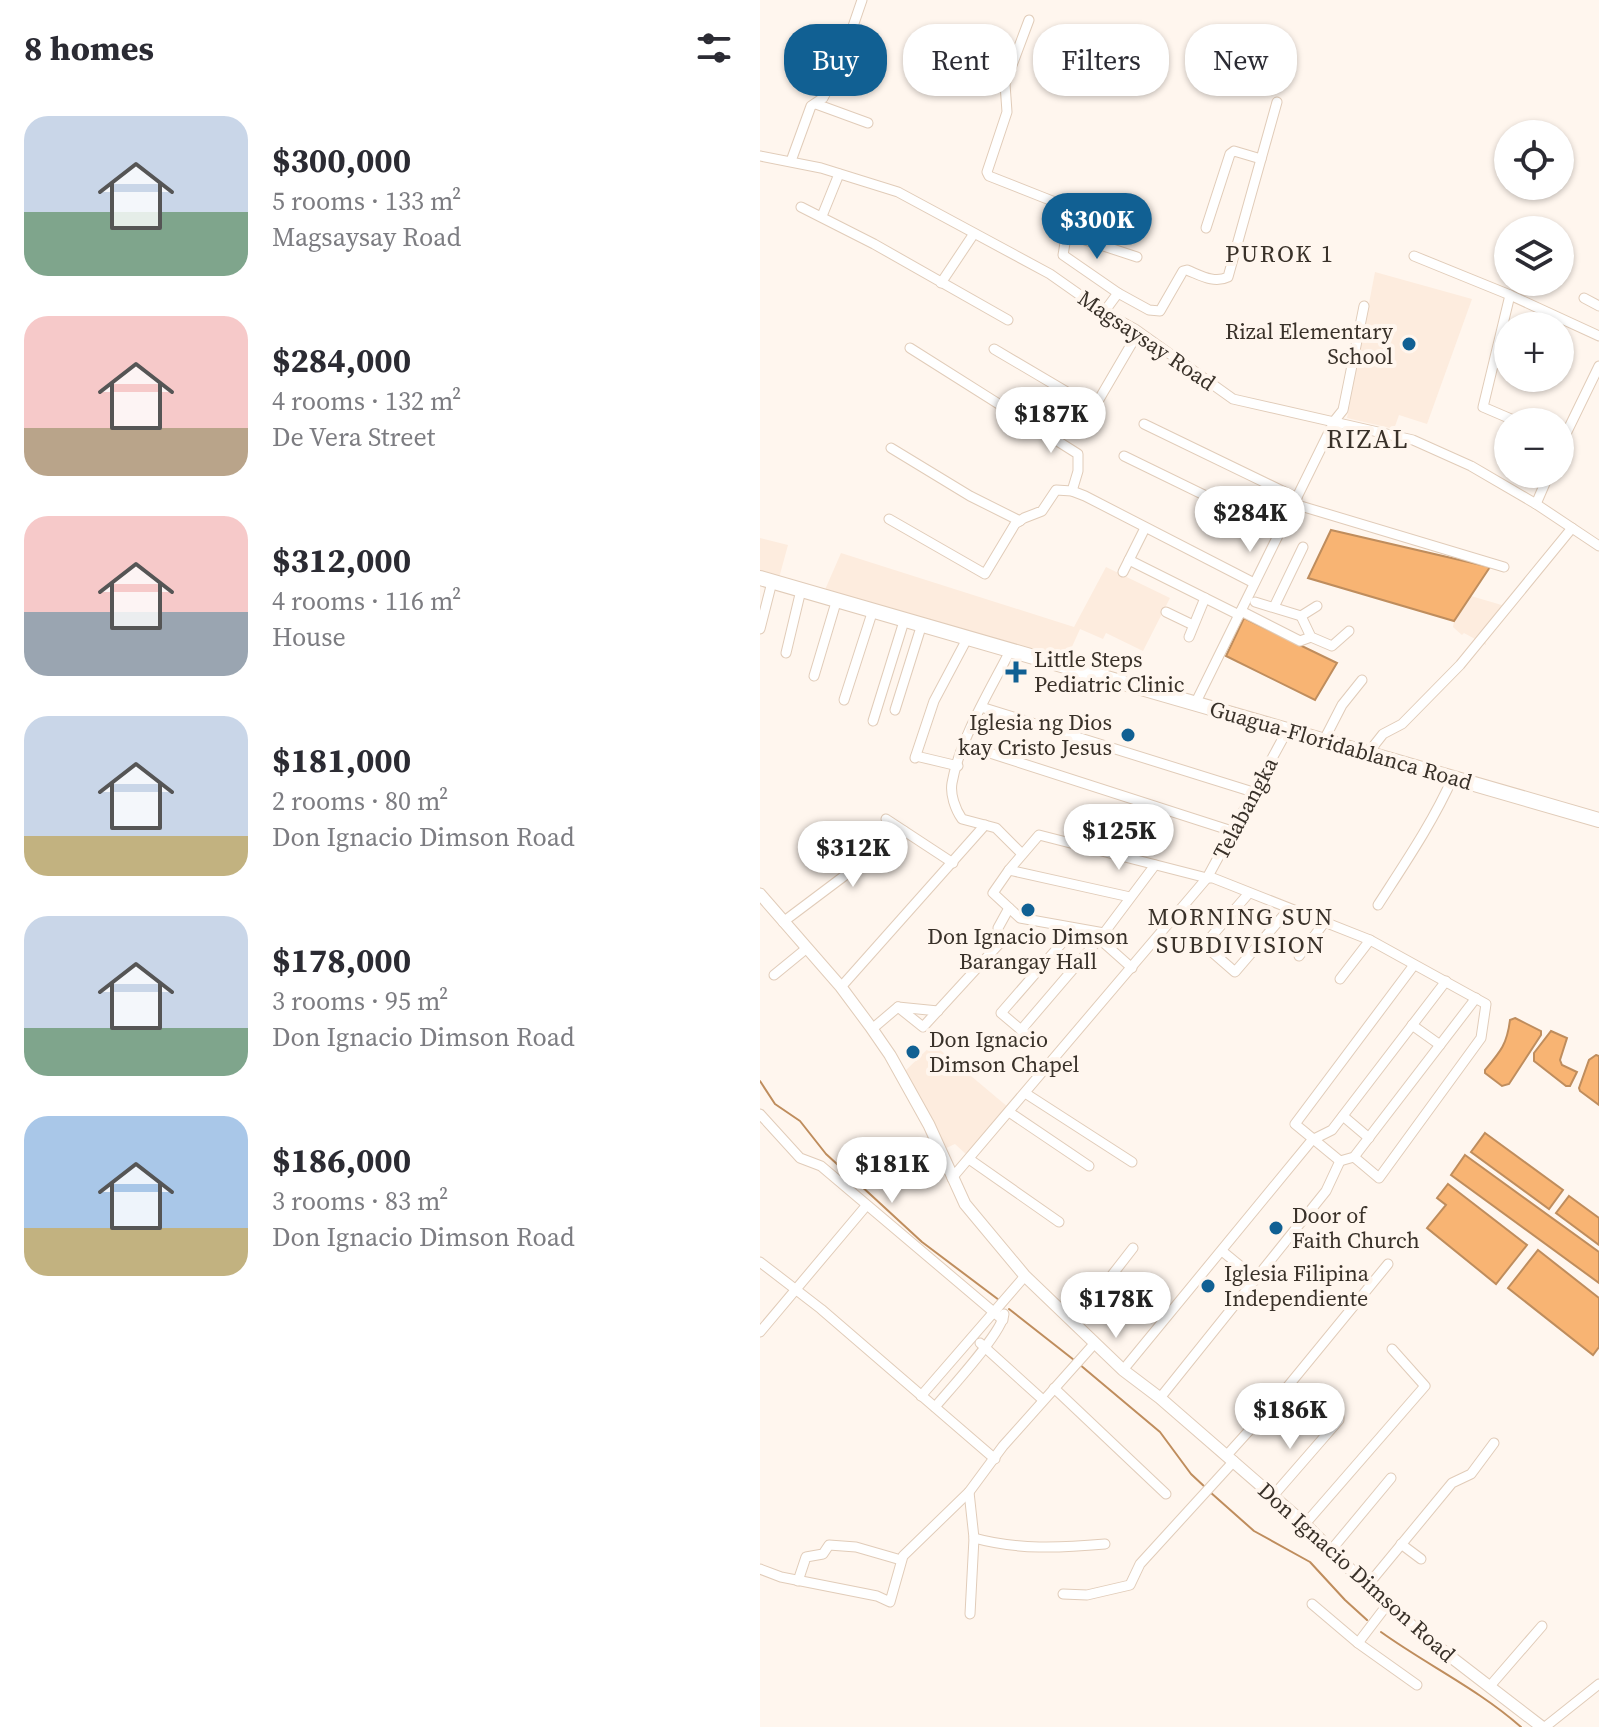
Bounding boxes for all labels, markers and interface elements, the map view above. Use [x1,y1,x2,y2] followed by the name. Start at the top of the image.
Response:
[784,24,887,96] chip: Buy
[903,24,1017,96] chip: Rent
[1033,24,1169,96] chip: Filters
[1185,24,1297,96] chip: New
[24,25,154,71] text: 8 homes
[692,26,736,70] icon: filters
[1494,120,1574,488] map controls
[1494,120,1574,200] button: locate
[272,137,411,183] text: $300,000
[88,148,184,244] icon: home
[272,183,461,219] text: 5 rooms · 133 m²
[1041,193,1153,261] pin: $300K
[1060,201,1134,237] text: $300K
[1494,216,1574,296] button: layers
[272,219,461,255] text: Magsaysay Road
[1225,237,1335,270] district label: PUROK 1
[1072,283,1222,397] street label: Magsaysay Road
[1494,312,1574,392] button: +
[1225,316,1394,371] place label: Rizal Elementary School
[1400,335,1418,353] marker: Rizal Elementary School
[272,337,411,383] text: $284,000
[88,348,184,444] icon: home
[272,383,461,419] text: 4 rooms · 132 m²
[995,387,1107,455] pin: $187K
[1014,395,1088,431] text: $187K
[1494,408,1574,488] button: −
[272,419,435,455] text: De Vera Street
[1326,421,1410,457] district label: RIZAL
[1194,486,1306,554] pin: $284K
[1213,494,1287,530] text: $284K
[272,537,411,583] text: $312,000
[88,548,184,644] icon: home
[272,583,461,619] text: 4 rooms · 116 m²
[272,619,346,655] text: House
[1034,644,1185,699] place label: Little Steps Pediatric Clinic
[1005,661,1027,683] marker: Little Steps Pediatric Clinic
[1206,693,1476,797] street label: Guagua-Floridablanca Road
[958,707,1112,762] place label: Iglesia ng Dios kay Cristo Jesus
[1119,726,1137,744] marker: Iglesia ng Dios kay Cristo Jesus
[272,737,411,783] text: $181,000
[88,748,184,844] icon: home
[1206,751,1285,864] street label: Telabangka
[272,783,448,819] text: 2 rooms · 80 m²
[1063,804,1175,872] pin: $125K
[1082,812,1156,848] text: $125K
[272,819,575,855] text: Don Ignacio Dimson Road
[797,821,909,889] pin: $312K
[816,829,890,865] text: $312K
[1148,900,1334,961] district label: MORNING SUN SUBDIVISION
[1019,901,1037,919] marker: Don Ignacio Dimson Barangay Hall
[927,921,1129,976] place label: Don Ignacio Dimson Barangay Hall
[272,937,411,983] text: $178,000
[88,948,184,1044] icon: home
[272,983,448,1019] text: 3 rooms · 95 m²
[272,1019,575,1055] text: Don Ignacio Dimson Road
[929,1024,1079,1079] place label: Don Ignacio Dimson Chapel
[904,1043,922,1061] marker: Don Ignacio Dimson Chapel
[272,1137,411,1183] text: $186,000
[836,1137,948,1205] pin: $181K
[855,1145,929,1181] text: $181K
[88,1148,184,1244] icon: home
[272,1183,448,1219] text: 3 rooms · 83 m²
[1292,1200,1420,1255] place label: Door of Faith Church
[272,1219,575,1255] text: Don Ignacio Dimson Road
[1267,1219,1285,1237] marker: Door of Faith Church
[1224,1258,1370,1313] place label: Iglesia Filipina Independiente
[1060,1272,1172,1340] pin: $178K
[1199,1277,1217,1295] marker: Iglesia Filipina Independiente
[1079,1280,1153,1316] text: $178K
[1234,1383,1346,1451] pin: $186K
[1253,1391,1327,1427] text: $186K
[1252,1475,1463,1669] street label: Don Ignacio Dimson Road

